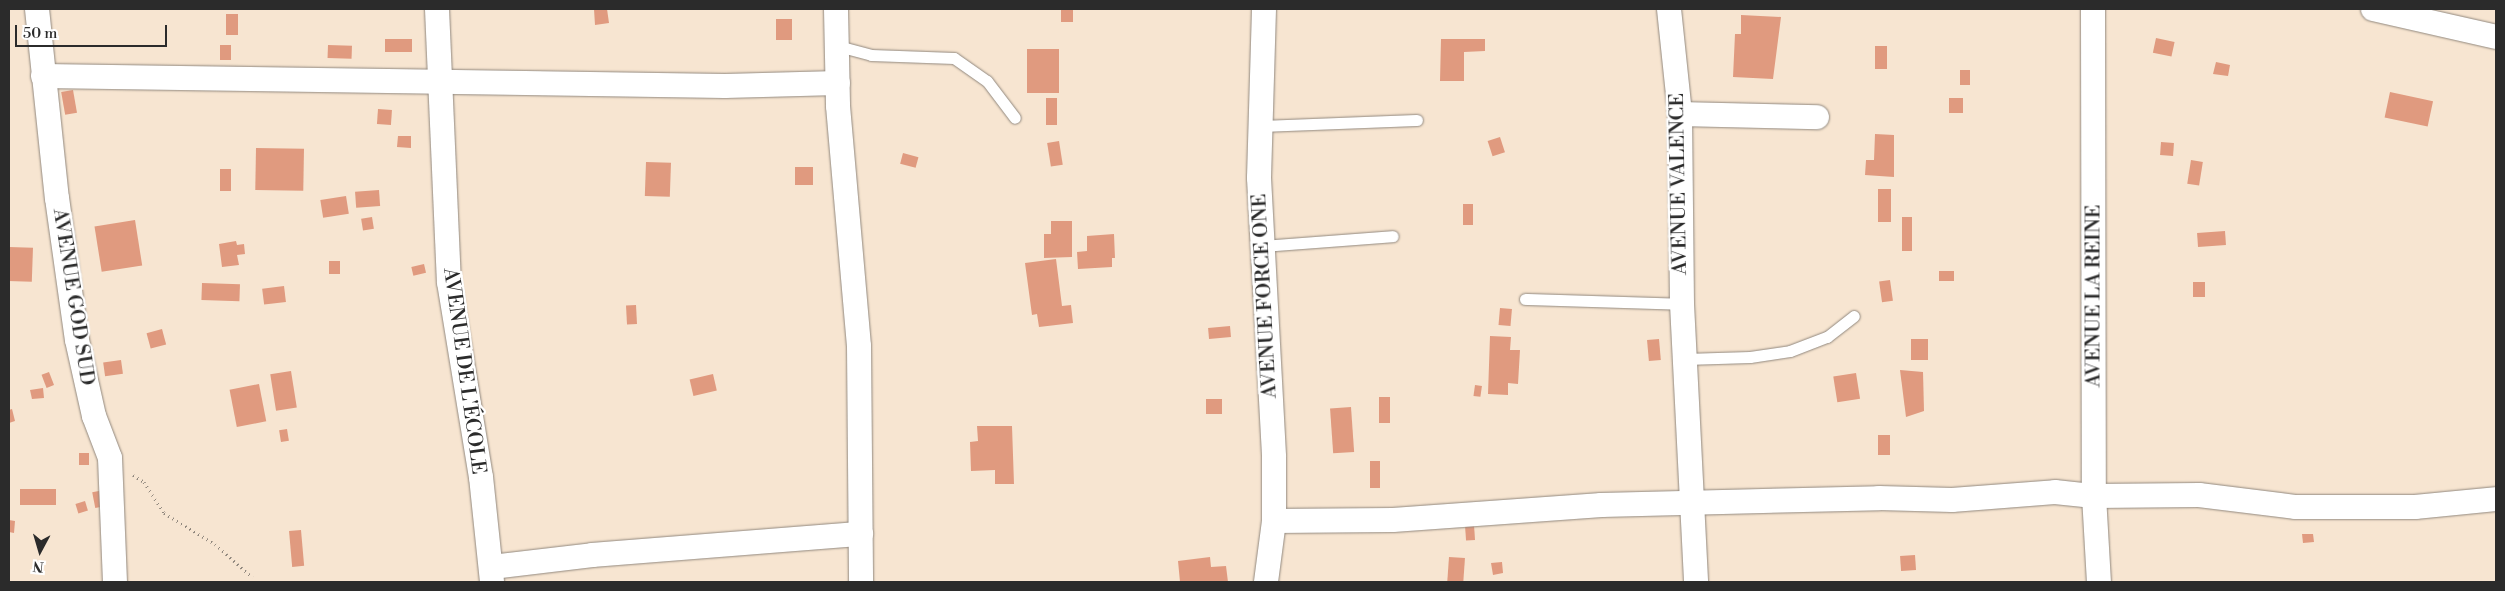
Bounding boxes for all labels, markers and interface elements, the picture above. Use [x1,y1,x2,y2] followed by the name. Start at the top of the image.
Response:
[18,15,170,47] scale bar
[23,24,57,43] text: 50 m
[1665,93,1693,275] street label: AVENUE VALENCE
[1248,193,1282,399] street label: AVENUE FORCE ONE
[2082,205,2106,387] street label: AVENUE LA REINE
[47,207,99,387] street label: AVENUE GOD SUD
[438,266,490,476] street label: AVENUE DE L'ÉCOLE
[15,526,65,576] north arrow
[32,556,45,575] text: N

